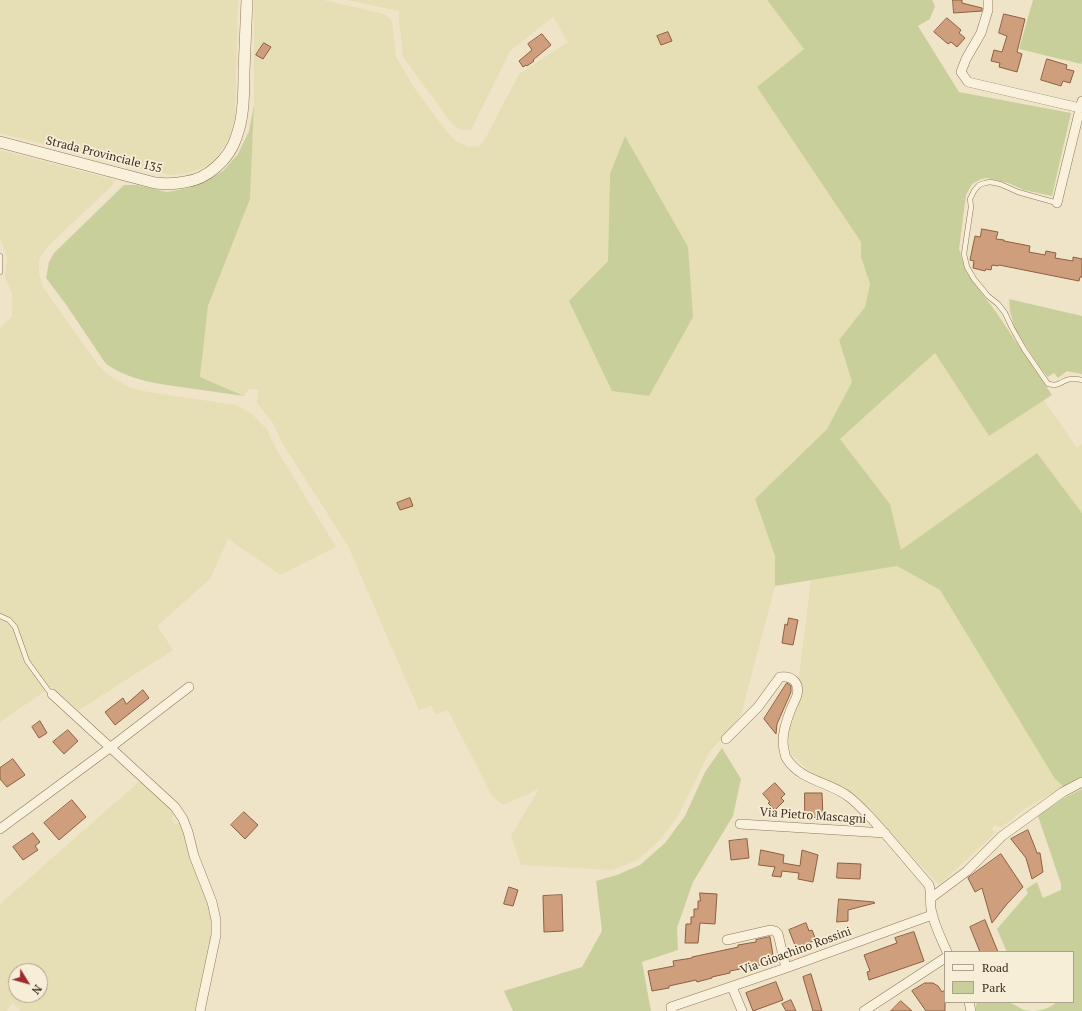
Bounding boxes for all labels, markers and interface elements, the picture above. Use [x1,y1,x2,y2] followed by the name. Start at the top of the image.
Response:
[44,134,164,176] street label: Strada Provinciale 135
[759,805,867,827] street label: Via Pietro Mascagni
[739,924,853,978] street label: Via Gioachino Rossini
[944,951,1074,1003] legend
[982,960,1009,975] text: Road
[8,963,48,1003] north arrow
[982,980,1006,995] text: Park
[29,982,45,997] text: N

